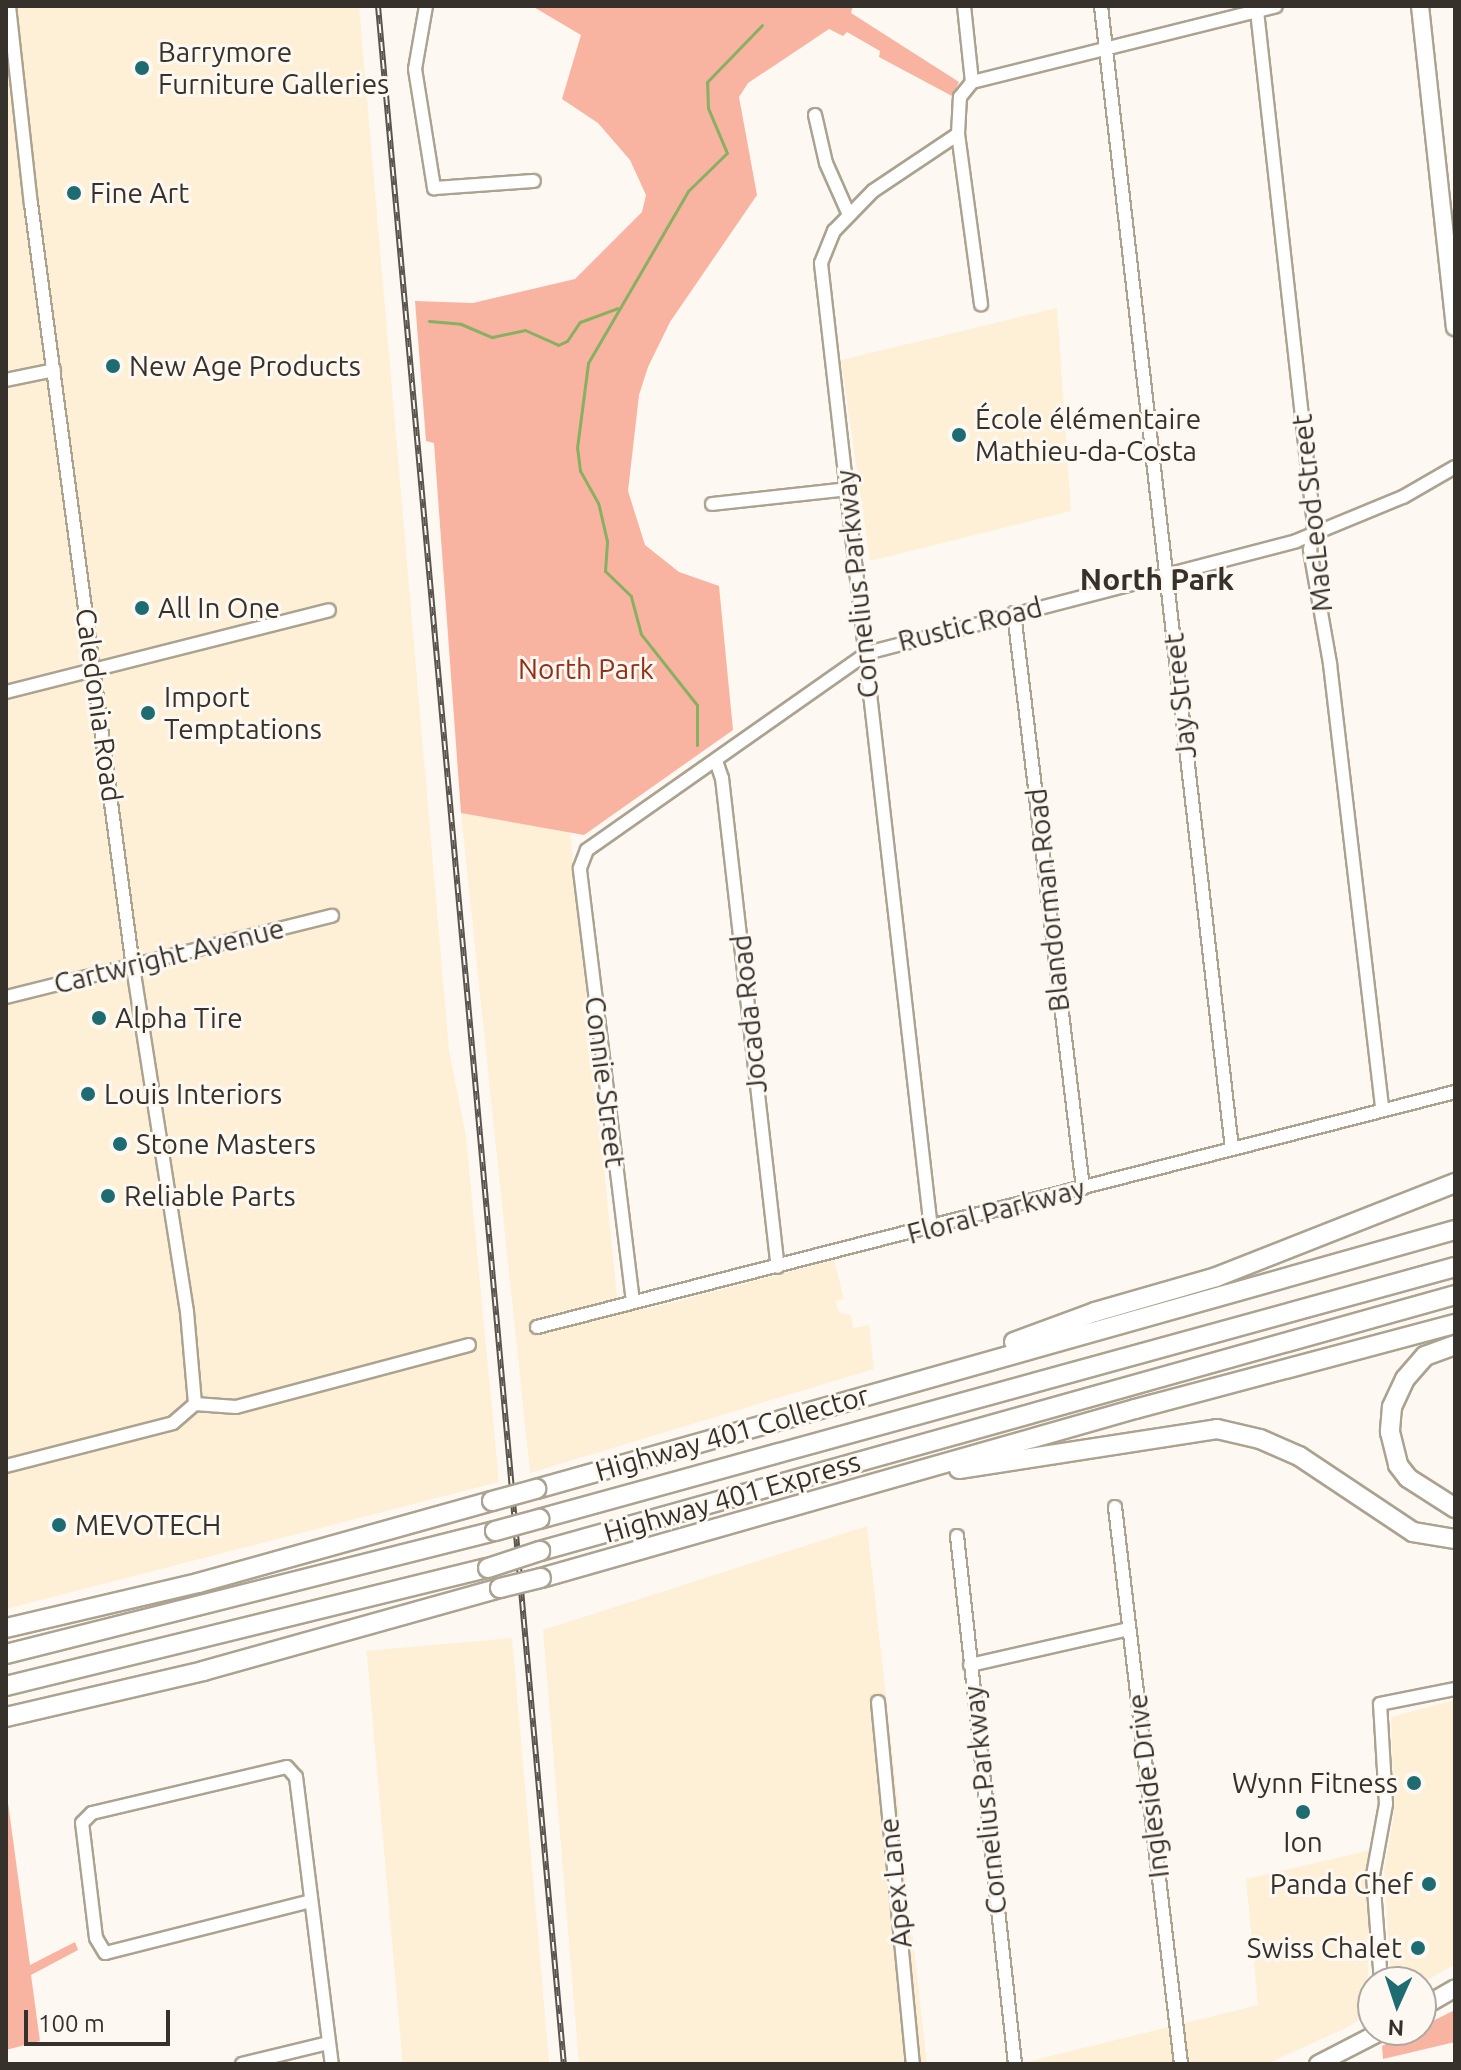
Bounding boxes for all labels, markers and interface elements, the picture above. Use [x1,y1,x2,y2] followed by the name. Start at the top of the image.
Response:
[158,35,389,101] place label: Barrymore Furniture Galleries
[133,59,151,77] marker: Barrymore Furniture Galleries
[90,176,189,210] place label: Fine Art
[65,184,83,202] marker: Fine Art
[129,349,361,383] place label: New Age Products
[104,357,122,375] marker: New Age Products
[975,402,1201,468] place label: École élémentaire Mathieu-da-Costa
[1285,412,1339,614] street label: MacLeod Street
[950,426,968,444] marker: École élémentaire Mathieu-da-Costa
[828,468,886,700] street label: Cornelius Parkway
[1080,561,1234,597] district label: North Park
[894,590,1046,658] street label: Rustic Road
[158,591,280,625] place label: All In One
[133,599,151,617] marker: All In One
[69,606,129,804] street label: Caledonia Road
[1157,631,1203,761] street label: Jay Street
[518,652,654,686] park label: North Park
[164,680,322,746] place label: Import Temptations
[139,704,157,722] marker: Import Temptations
[1020,787,1076,1013] street label: Blandorman Road
[50,911,288,1001] street label: Cartwright Avenue
[724,933,774,1095] street label: Jocada Road
[578,994,632,1170] street label: Connie Street
[115,1001,243,1035] place label: Alpha Tire
[90,1009,108,1027] marker: Alpha Tire
[104,1077,282,1111] place label: Louis Interiors
[79,1085,97,1103] marker: Louis Interiors
[136,1127,316,1161] place label: Stone Masters
[111,1135,129,1153] marker: Stone Masters
[904,1171,1088,1251] street label: Floral Parkway
[124,1179,296,1213] place label: Reliable Parts
[99,1187,117,1205] marker: Reliable Parts
[591,1378,873,1488] street label: Highway 401 Collector
[600,1444,864,1550] street label: Highway 401 Express
[75,1508,221,1542] place label: MEVOTECH
[50,1516,68,1534] marker: MEVOTECH
[956,1684,1014,1916] street label: Cornelius Parkway
[1120,1692,1176,1880] street label: Ingleside Drive
[1232,1766,1398,1800] place label: Wynn Fitness
[1405,1774,1423,1792] marker: Wynn Fitness
[1294,1803,1312,1821] marker: Ion
[871,1816,919,1950] street label: Apex Lane
[1283,1825,1323,1859] place label: Ion
[1270,1867,1413,1901] place label: Panda Chef
[1420,1875,1438,1893] marker: Panda Chef
[1247,1931,1402,1965] place label: Swiss Chalet
[1409,1939,1427,1957] marker: Swiss Chalet
[1357,1966,1437,2046] north arrow
[28,1994,174,2044] scale bar
[38,2010,105,2037] text: 100 m
[1387,2016,1405,2041] text: N

